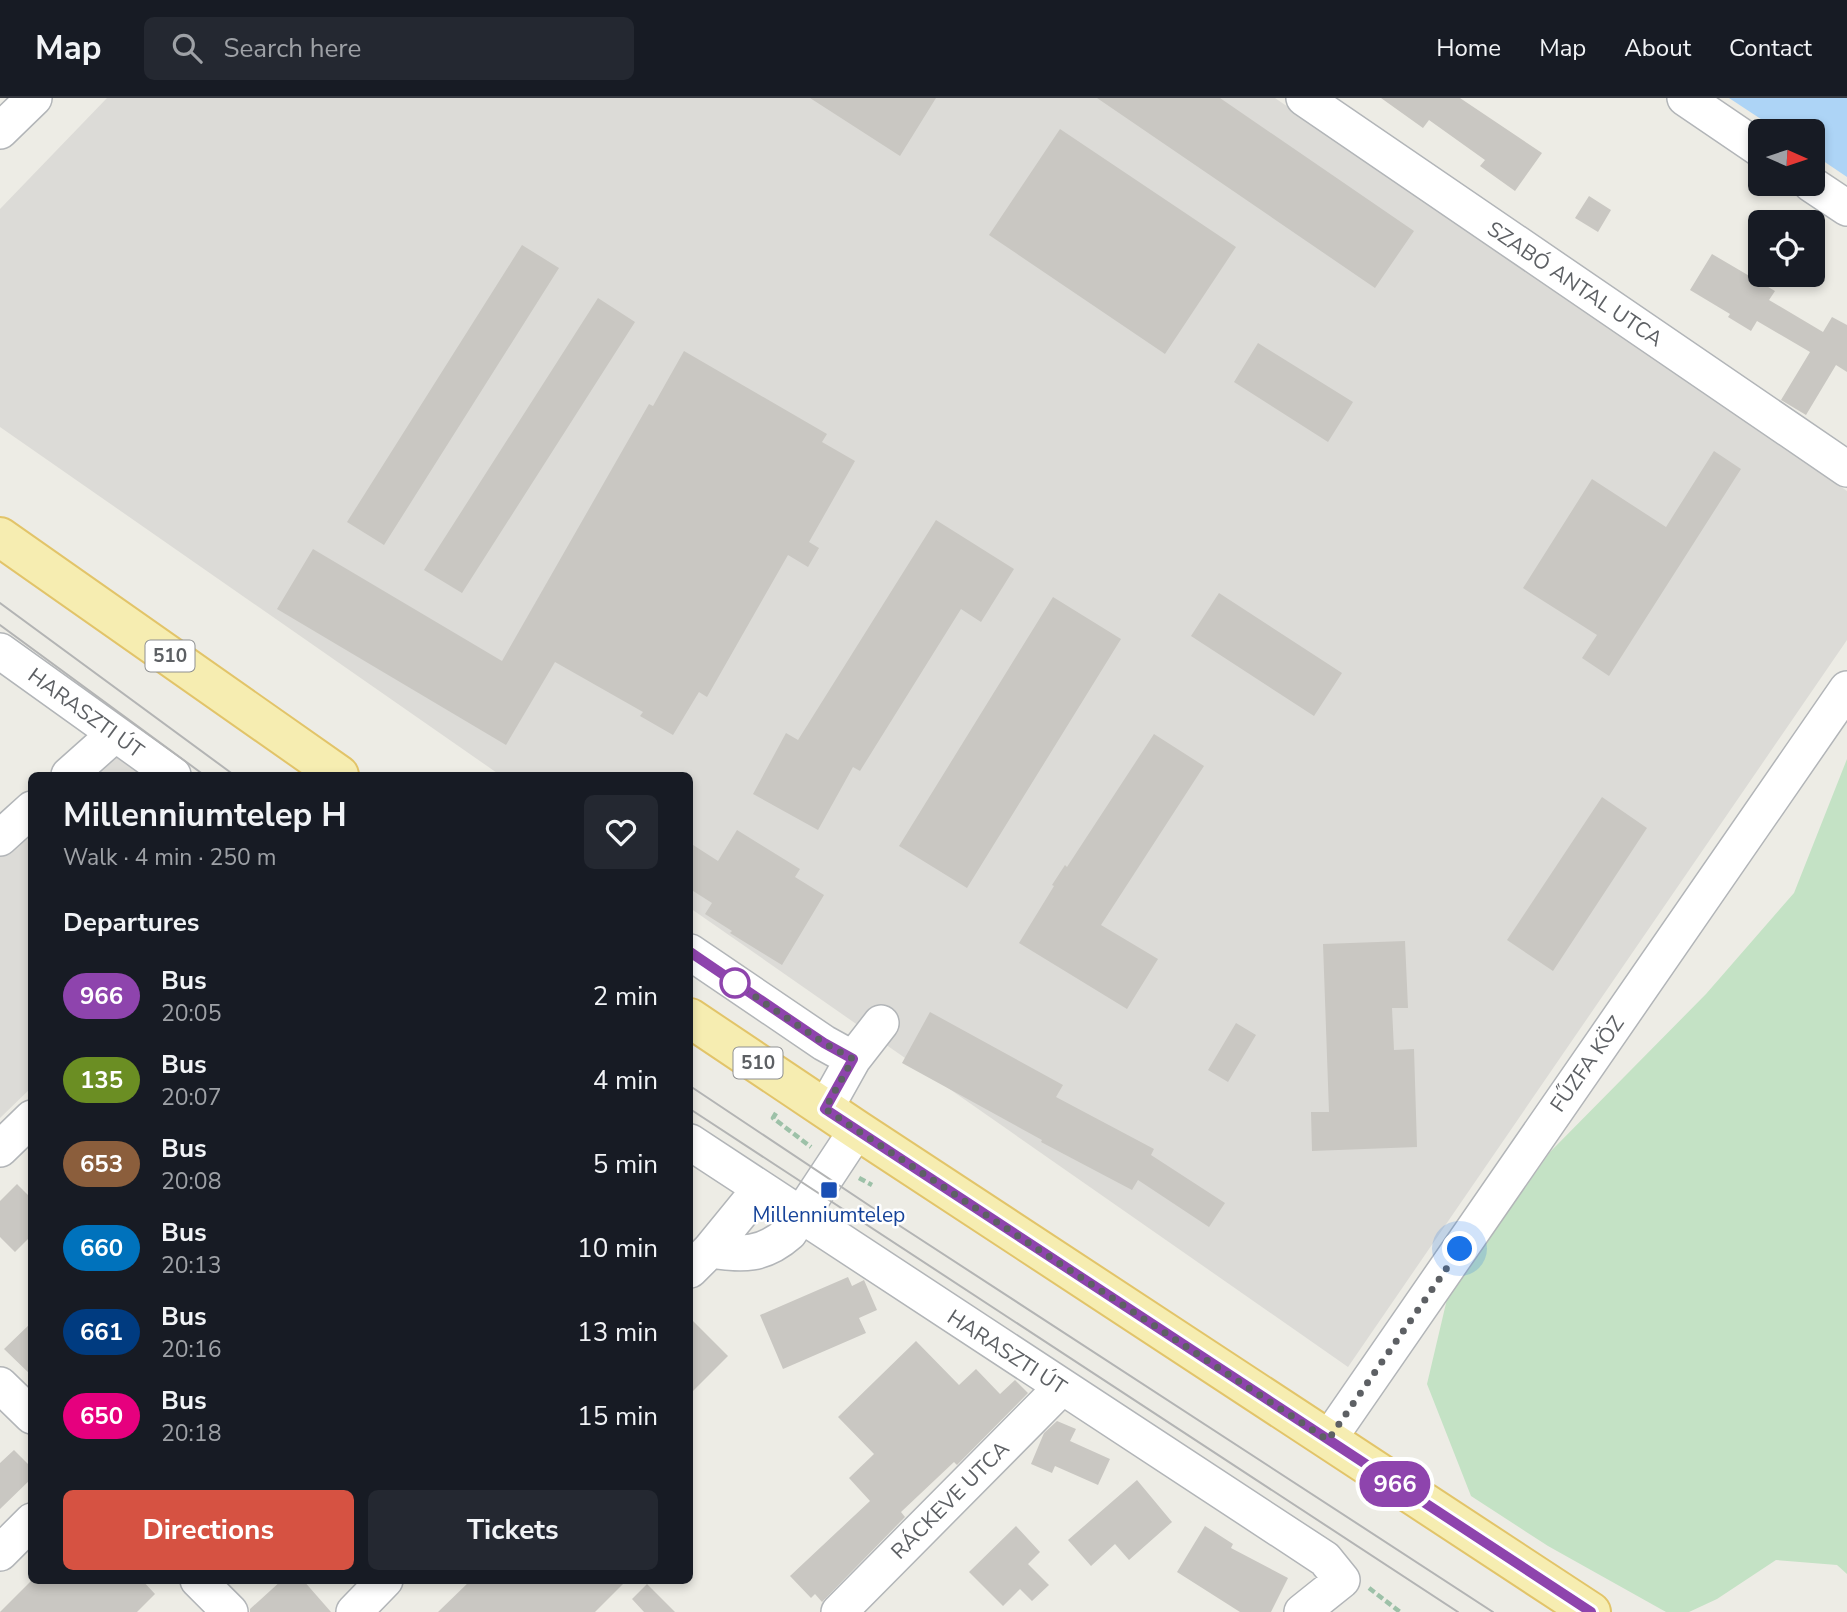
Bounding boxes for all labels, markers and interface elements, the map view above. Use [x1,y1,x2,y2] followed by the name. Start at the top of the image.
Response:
[144,17,634,80] search box
[35,26,102,71] text: Map
[168,29,206,67] icon: search
[224,31,361,66] text: Search here
[1436,32,1501,64] text: Home
[1539,32,1586,64] text: Map
[1624,32,1691,64] text: About
[1729,32,1812,64] text: Contact
[1748,119,1825,196] north arrow
[1748,119,1825,287] map controls
[1748,210,1825,287] button: locate
[1482,215,1668,353] street label: SZABÓ ANTAL UTCA
[146,640,194,671] road number: 510
[22,661,150,765] street label: HARASZTI ÚT
[63,793,347,838] text: Millenniumtelep H
[584,795,658,869] button: heart
[63,842,276,873] text: Walk · 4 min · 250 m
[63,905,199,940] text: Departures
[161,963,207,998] text: Bus
[720,968,750,998] unlabelled marker
[593,979,658,1014] text: 2 min
[80,980,123,1012] text: 966
[161,998,221,1029] text: 20:05
[1544,1011,1630,1117] street label: FŰZFA KÖZ
[161,1047,207,1082] text: Bus
[734,1048,782,1079] road number: 510
[593,1063,658,1098] text: 4 min
[80,1064,123,1096] text: 135
[161,1082,221,1113] text: 20:07
[161,1131,207,1166] text: Bus
[593,1147,658,1182] text: 5 min
[80,1148,123,1180] text: 653
[161,1166,221,1197] text: 20:08
[819,1180,839,1200] marker: Millenniumtelep
[753,1201,905,1229] place label: Millenniumtelep
[161,1215,207,1250] text: Bus
[577,1231,658,1266] text: 10 min
[1442,1231,1477,1266] your location
[80,1232,123,1264] text: 660
[161,1250,221,1281] text: 20:13
[161,1299,207,1334] text: Bus
[942,1303,1072,1401] street label: HARASZTI ÚT
[577,1315,658,1350] text: 13 min
[80,1316,123,1348] text: 661
[161,1334,221,1365] text: 20:16
[161,1383,207,1418] text: Bus
[577,1399,658,1434] text: 15 min
[80,1400,123,1432] text: 650
[161,1418,221,1449] text: 20:18
[885,1435,1015,1565] street label: RÁCKEVE UTCA
[1355,1461,1435,1507] line badge: 966
[1373,1468,1417,1500] text: 966
[63,1490,354,1570] button: Directions
[368,1490,658,1570] button: Tickets

